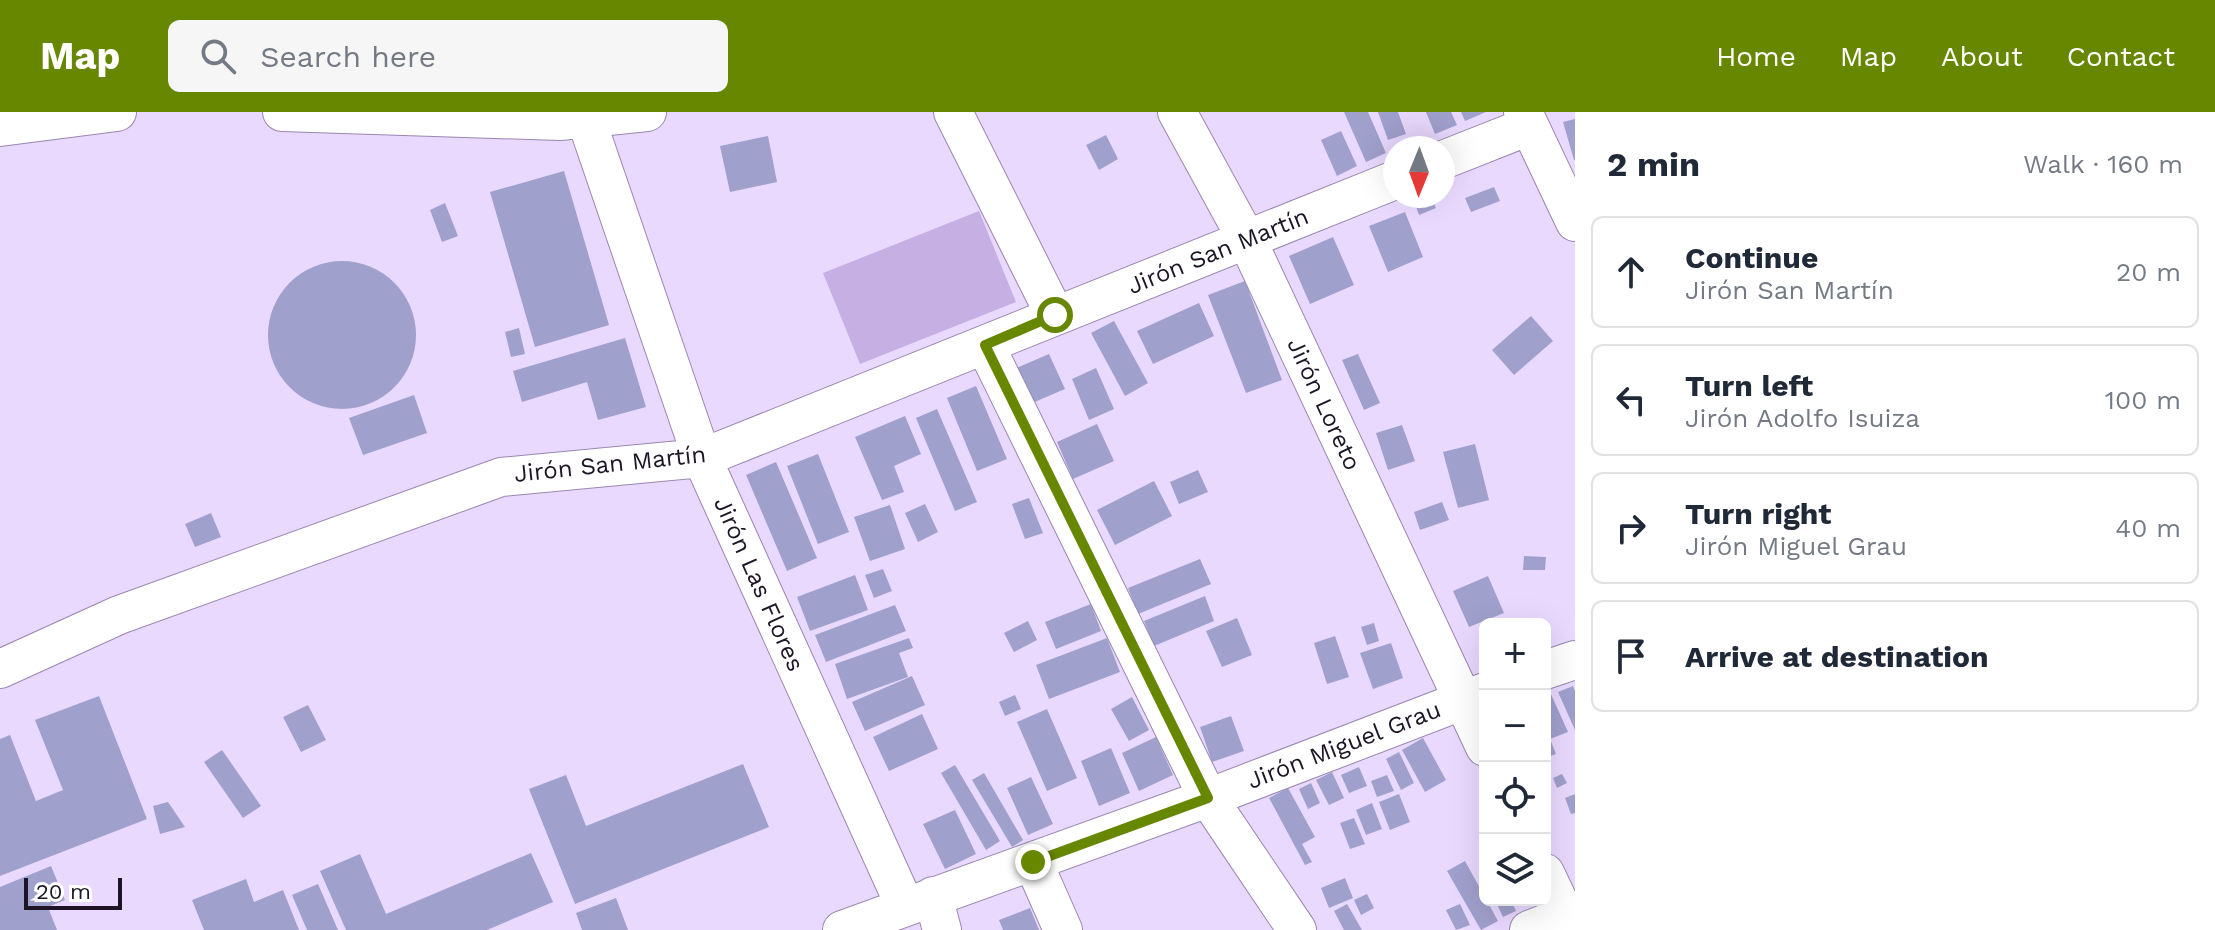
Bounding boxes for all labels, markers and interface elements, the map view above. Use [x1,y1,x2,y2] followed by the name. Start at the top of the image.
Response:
[168,20,728,92] search box
[40,34,120,78] text: Map
[196,34,240,78] icon: search
[260,39,436,74] text: Search here
[1716,40,1796,73] text: Home
[1840,40,1897,73] text: Map
[1941,40,2023,73] text: About
[2067,40,2175,73] text: Contact
[1383,136,1455,208] north arrow
[1607,144,1700,184] text: 2 min
[2023,149,2183,179] text: Walk · 160 m
[1123,202,1313,300] street label: Jirón San Martín
[1685,240,1818,275] text: Continue
[1609,250,1653,294] icon: ahead
[2116,257,2181,287] text: 20 m
[1685,275,1894,305] text: Jirón San Martín
[1037,297,1073,333] route start
[1281,334,1367,474] street label: Jirón Loreto
[1685,368,1813,403] text: Turn left
[1609,378,1653,422] icon: left
[2105,385,2181,415] text: 100 m
[1685,403,1920,433] text: Jirón Adolfo Isuiza
[513,440,707,488] street label: Jirón San Martín
[708,493,810,675] street label: Jirón Las Flores
[1685,496,1831,531] text: Turn right
[1609,506,1653,550] icon: right
[2115,513,2181,543] text: 40 m
[1685,531,1907,561] text: Jirón Miguel Grau
[1479,618,1551,906] map controls
[1479,618,1551,690] button: +
[1609,634,1653,678] icon: arrive
[1685,639,1989,674] text: Arrive at destination
[1479,690,1551,762] button: −
[1243,695,1445,795] street label: Jirón Miguel Grau
[1479,762,1551,834] button: locate
[1479,834,1551,906] button: layers
[1015,844,1051,880] route end
[24,874,122,910] scale bar
[36,879,91,904] text: 20 m

